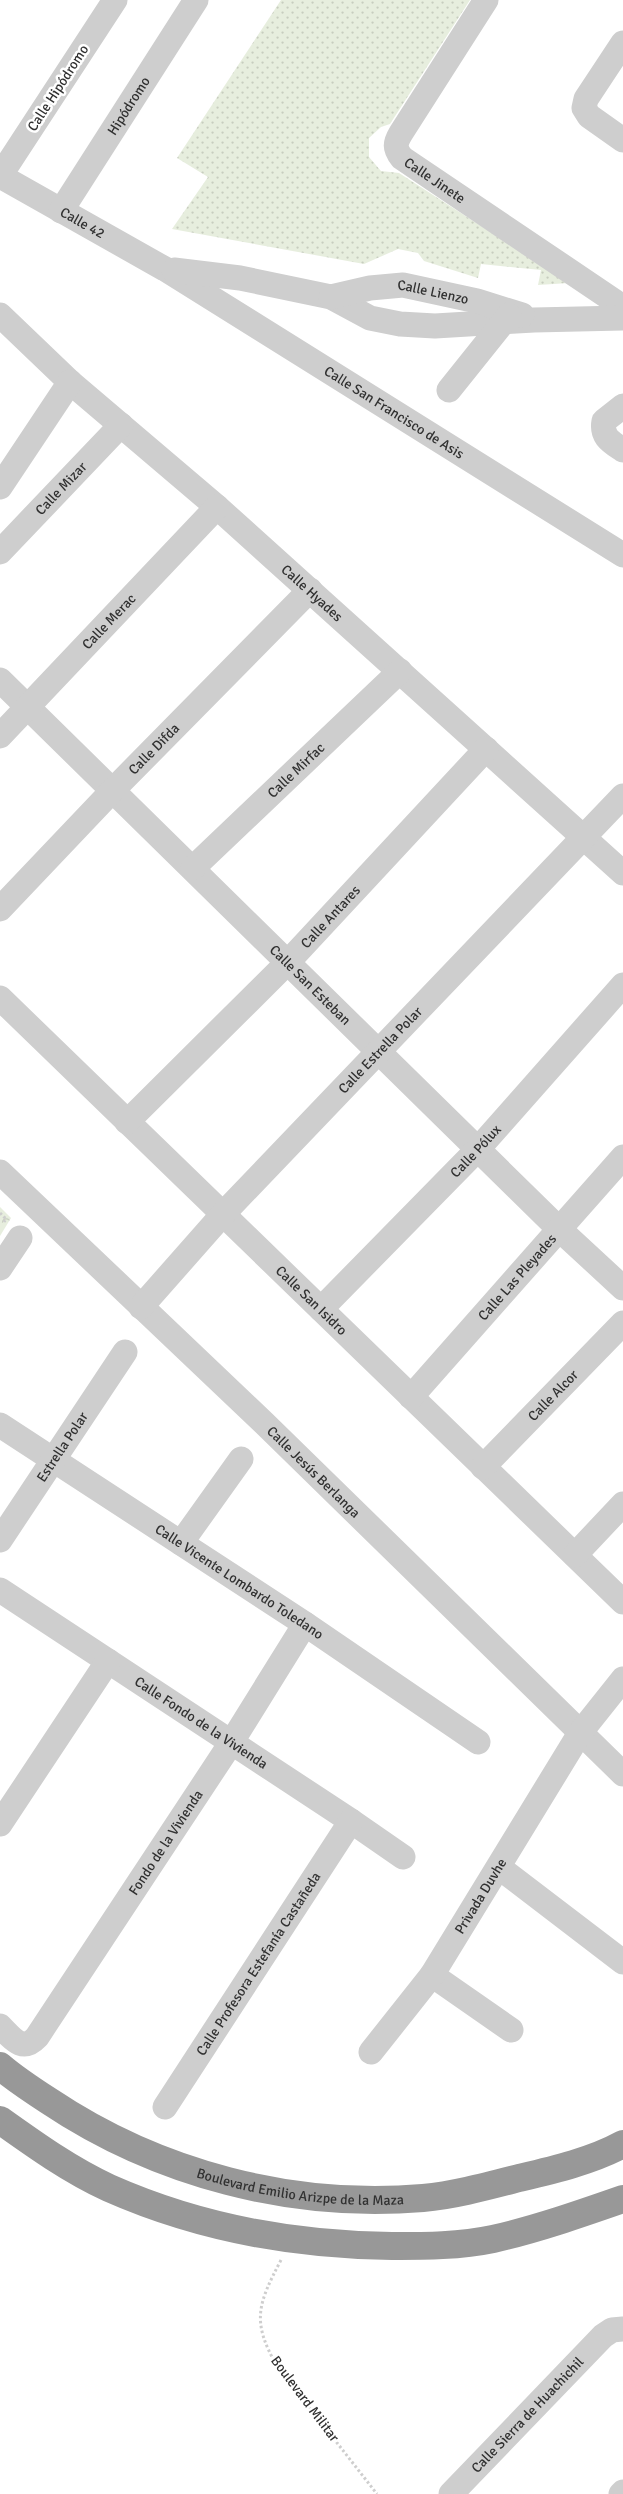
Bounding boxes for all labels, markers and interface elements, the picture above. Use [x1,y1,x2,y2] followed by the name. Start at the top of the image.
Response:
[24,42,92,134] street label: Calle Hipódromo
[103,73,153,138] street label: Hipódromo
[401,154,469,207] street label: Calle Jinete
[57,203,108,242] street label: Calle 42
[397,276,470,307] street label: Calle Lienzo
[321,362,467,462] street label: Calle San Francisco de Asis
[31,457,91,518] street label: Calle Mizar
[278,561,346,625] street label: Calle Hyades
[78,590,139,653] street label: Calle Merac
[125,719,183,778] street label: Calle Difda
[264,739,328,801] street label: Calle Mirfac
[297,882,364,952] street label: Calle Antares
[266,941,355,1028] street label: Calle San Esteban
[334,1002,426,1097] street label: Calle Estrella Polar
[446,1120,505,1181] street label: Calle Pólux
[474,1230,560,1324] street label: Calle Las Pleyades
[272,1262,351,1339] street label: Calle San Isidro
[524,1366,582,1424] street label: Calle Alcor
[33,1408,92,1485] street label: Estrella Polar
[264,1422,364,1521] street label: Calle Jesús Berlanga
[152,1520,327,1643] street label: Calle Vicente Lombardo Toledano
[132,1673,271,1772] street label: Calle Fondo de la Vivienda
[125,1787,206,1898] street label: Fondo de la Vivienda
[451,1855,510,1937] street label: Privada Duvhe
[192,1869,324,2059] street label: Calle Profesora Estefanía Castañeda
[195,2164,404,2209] street label: Boulevard Emilio Arizpe de la Maza
[267,2353,343,2446] street label: Boulevard Militar
[468,2353,587,2476] street label: Calle Sierra de Huachichil

